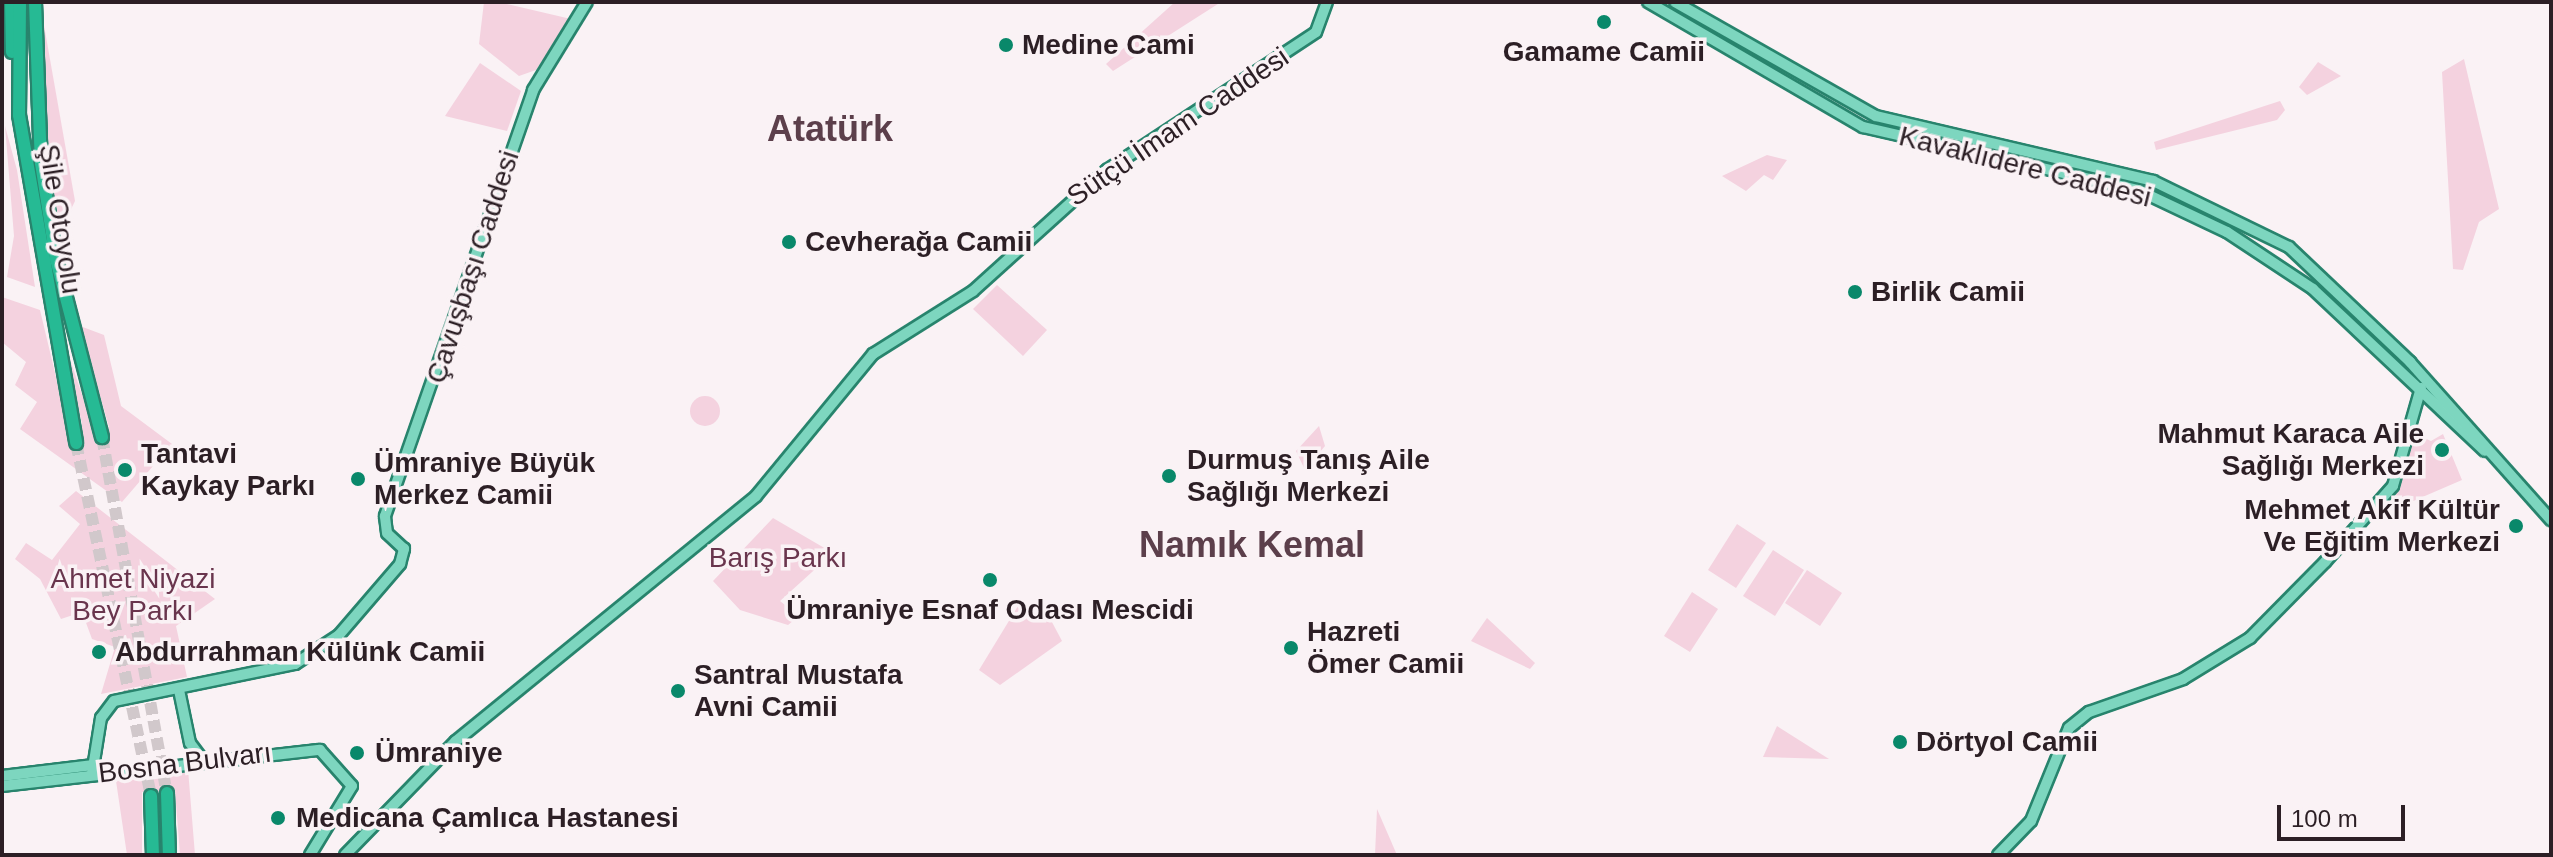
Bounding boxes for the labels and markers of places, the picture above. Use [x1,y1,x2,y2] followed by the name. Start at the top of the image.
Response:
[1595,13,1613,31] marker: Gamame Camii
[1022,28,1195,62] place label: Medine Cami
[1503,35,1705,69] place label: Gamame Camii
[997,36,1015,54] marker: Medine Cami
[805,225,1032,259] place label: Cevherağa Camii
[780,233,798,251] marker: Cevherağa Camii
[1871,275,2025,309] place label: Birlik Camii
[1846,283,1864,301] marker: Birlik Camii
[2156,417,2424,483] place label: Mahmut Karaca Aile Sağlığı Merkezi
[141,437,315,503] place label: Tantavi Kaykay Parkı
[2431,439,2453,461] marker: Mahmut Karaca Aile Sağlığı Merkezi
[1187,443,1431,509] place label: Durmuş Tanış Aile Sağlığı Merkezi
[374,446,595,512] place label: Ümraniye Büyük Merkez Camii
[116,461,134,479] marker: Tantavi Kaykay Parkı
[1158,465,1180,487] marker: Durmuş Tanış Aile Sağlığı Merkezi
[349,470,367,488] marker: Ümraniye Büyük Merkez Camii
[2243,493,2500,559] place label: Mehmet Akif Kültür Ve Eğitim Merkezi
[2507,517,2525,535] marker: Mehmet Akif Kültür Ve Eğitim Merkezi
[981,571,999,589] marker: Ümraniye Esnaf Odası Mescidi
[786,593,1194,627] place label: Ümraniye Esnaf Odası Mescidi
[1307,615,1464,681] place label: Hazreti Ömer Camii
[115,635,485,669] place label: Abdurrahman Külünk Camii
[1282,639,1300,657] marker: Hazreti Ömer Camii
[90,643,108,661] marker: Abdurrahman Külünk Camii
[694,658,902,724] place label: Santral Mustafa Avni Camii
[669,682,687,700] marker: Santral Mustafa Avni Camii
[1916,725,2098,759] place label: Dörtyol Camii
[1891,733,1909,751] marker: Dörtyol Camii
[375,736,503,770] place label: Ümraniye
[346,742,368,764] marker: Ümraniye
[296,801,679,835] place label: Medicana Çamlıca Hastanesi
[267,807,289,829] marker: Medicana Çamlıca Hastanesi

